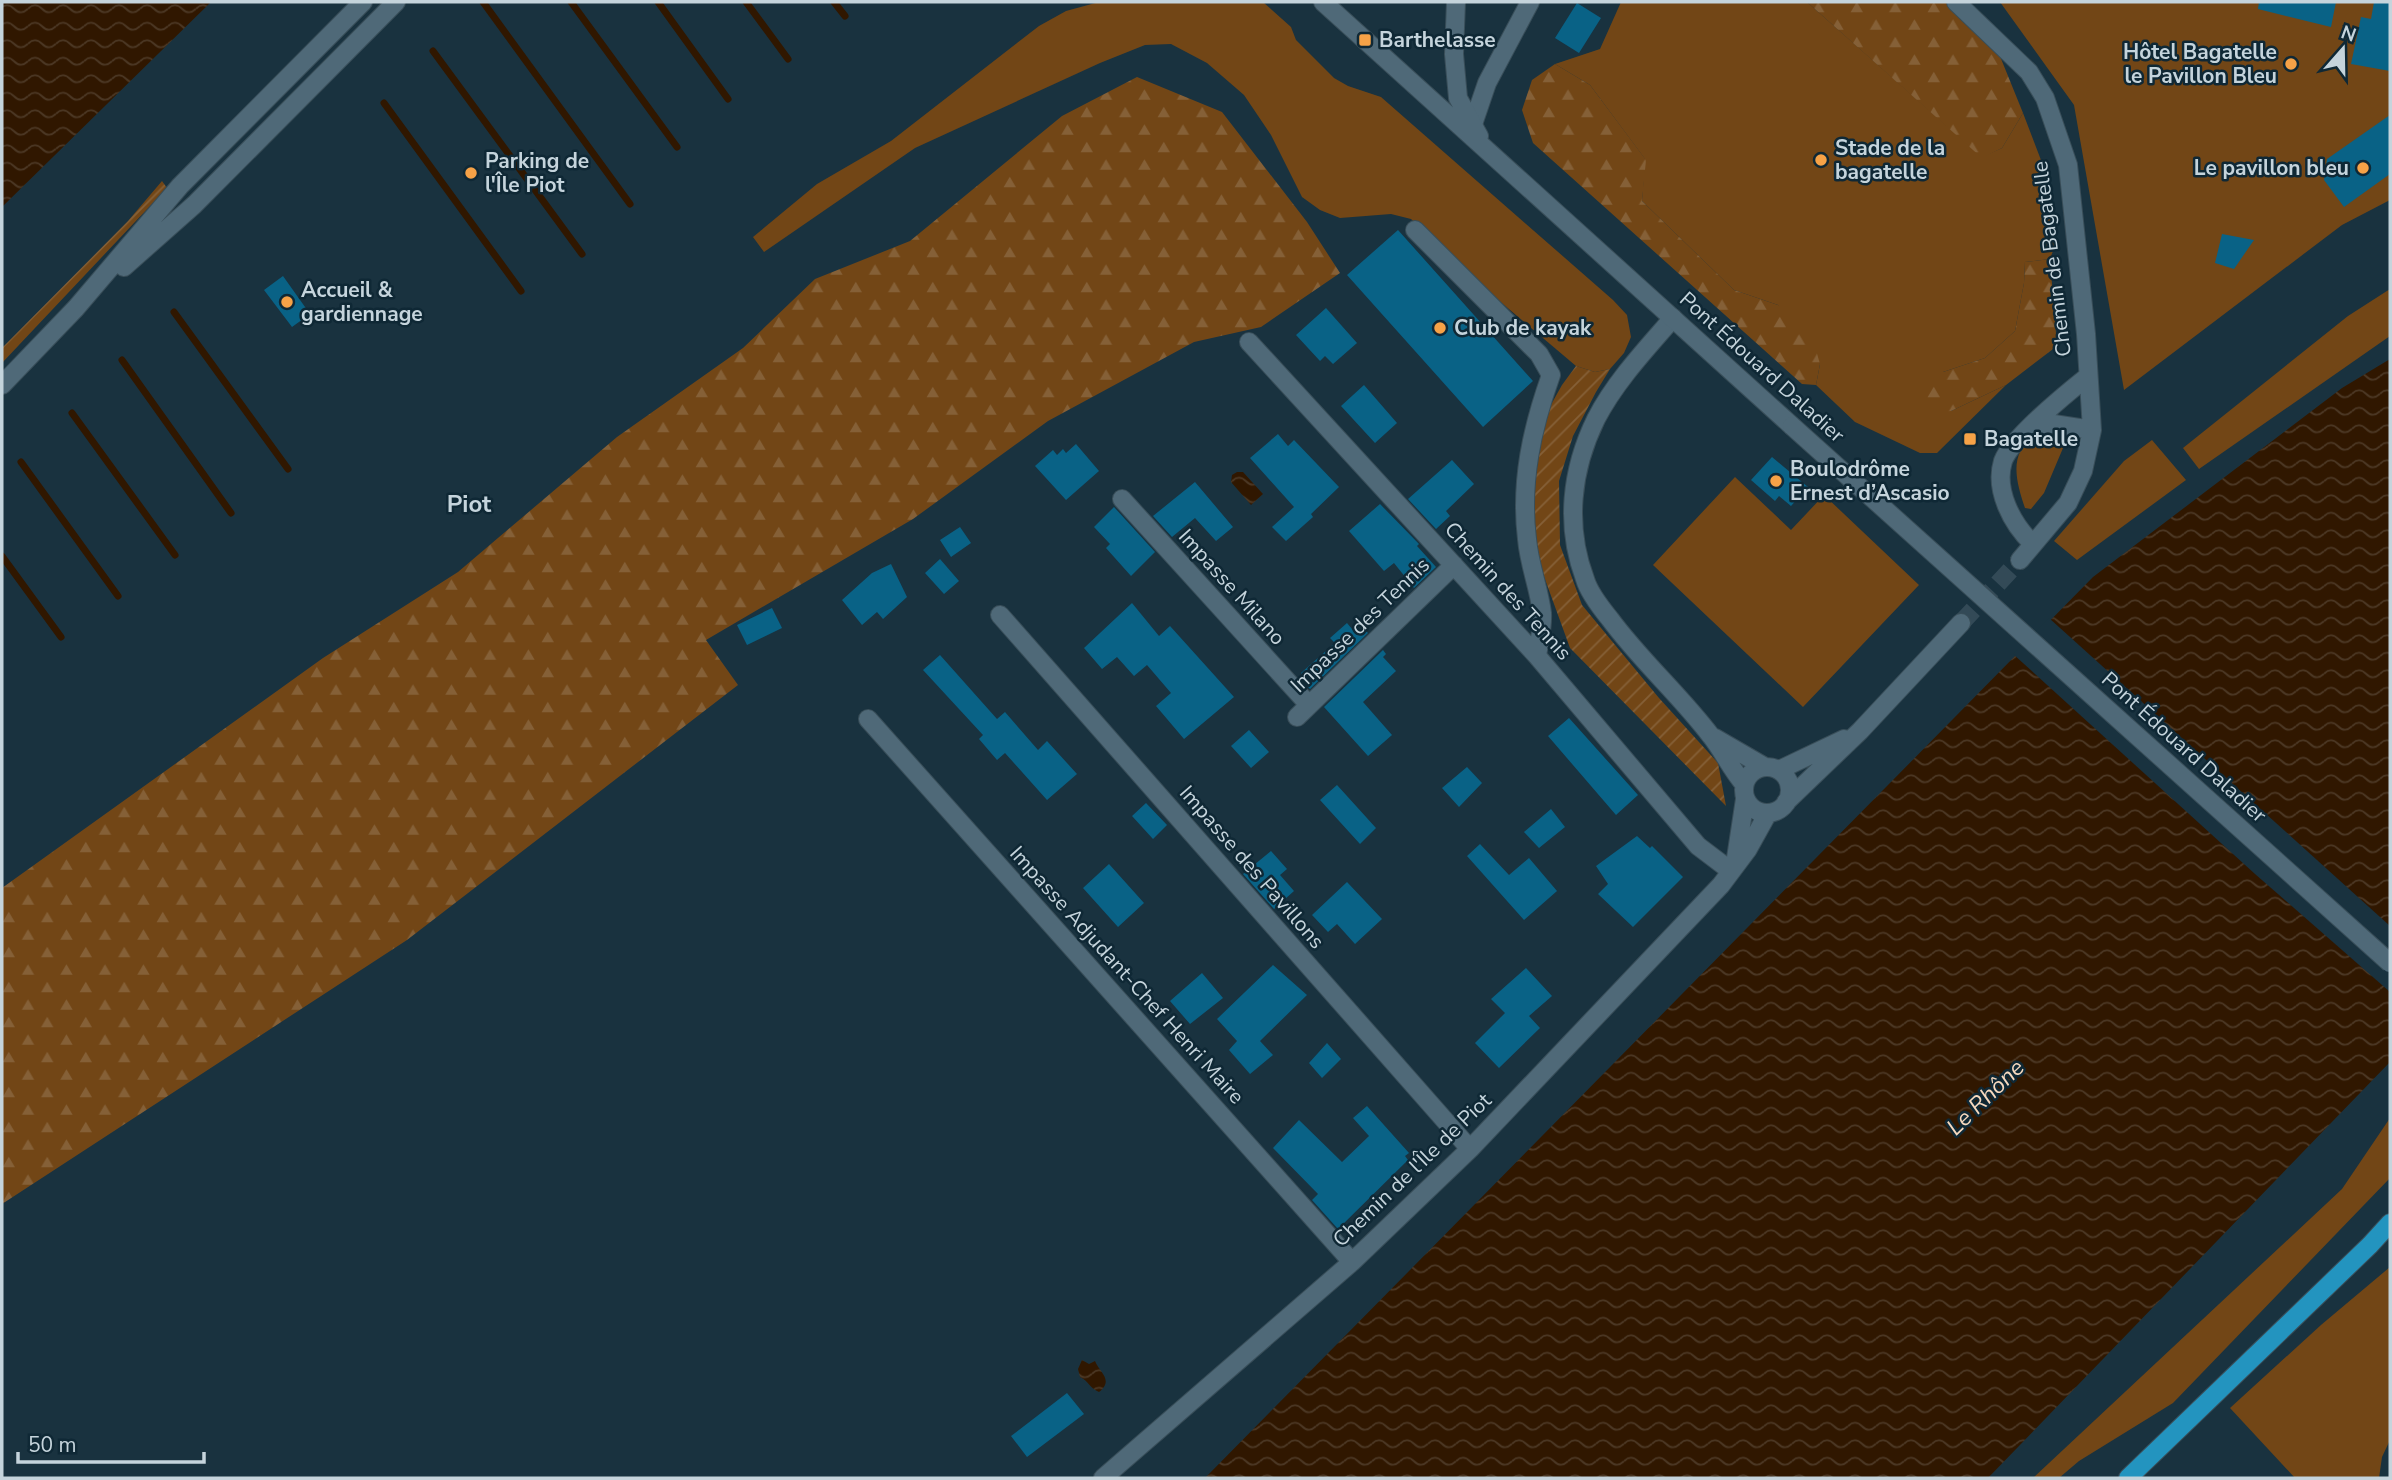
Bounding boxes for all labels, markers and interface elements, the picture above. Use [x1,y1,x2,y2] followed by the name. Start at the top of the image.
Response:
[2308,14,2378,84] north arrow
[2337,19,2360,49] text: N
[1379,26,1496,54] place label: Barthelasse
[1357,32,1373,48] marker: Barthelasse
[2123,38,2277,90] place label: Hôtel Bagatelle le Pavillon Bleu
[2283,56,2299,72] marker: Hôtel Bagatelle le Pavillon Bleu
[1835,134,1945,186] place label: Stade de la bagatelle
[485,147,589,199] place label: Parking de l'Île Piot
[1813,152,1829,168] marker: Stade de la bagatelle
[2194,154,2349,182] place label: Le pavillon bleu
[2026,160,2078,358] street label: Chemin de Bagatelle
[2355,160,2371,176] marker: Le pavillon bleu
[463,165,479,181] marker: Parking de l'Île Piot
[301,276,423,328] place label: Accueil & gardiennage
[1673,285,1851,449] street label: Pont Édouard Daladier
[279,294,295,310] marker: Accueil & gardiennage
[1454,314,1592,342] place label: Club de kayak
[1432,320,1448,336] marker: Club de kayak
[1984,425,2078,453] place label: Bagatelle
[1962,431,1978,447] marker: Bagatelle
[1790,455,1950,507] place label: Boulodrôme Ernest d’Ascasio
[1768,473,1784,489] marker: Boulodrôme Ernest d’Ascasio
[447,488,492,520] district label: Piot
[1438,516,1578,666] street label: Chemin des Tennis
[1172,523,1292,651] street label: Impasse Milano
[1284,551,1436,699] street label: Impasse des Tennis
[2095,665,2273,829] street label: Pont Édouard Daladier
[1173,779,1331,955] street label: Impasse des Pavillons
[1004,840,1250,1110] street label: Impasse Adjudant-Chef Henri Maire
[1940,1052,2031,1142] water label: Le Rhône
[1327,1086,1498,1253] street label: Chemin de l'Île de Piot
[18,1420,203,1464] scale bar
[28,1431,77,1459] text: 50 m

